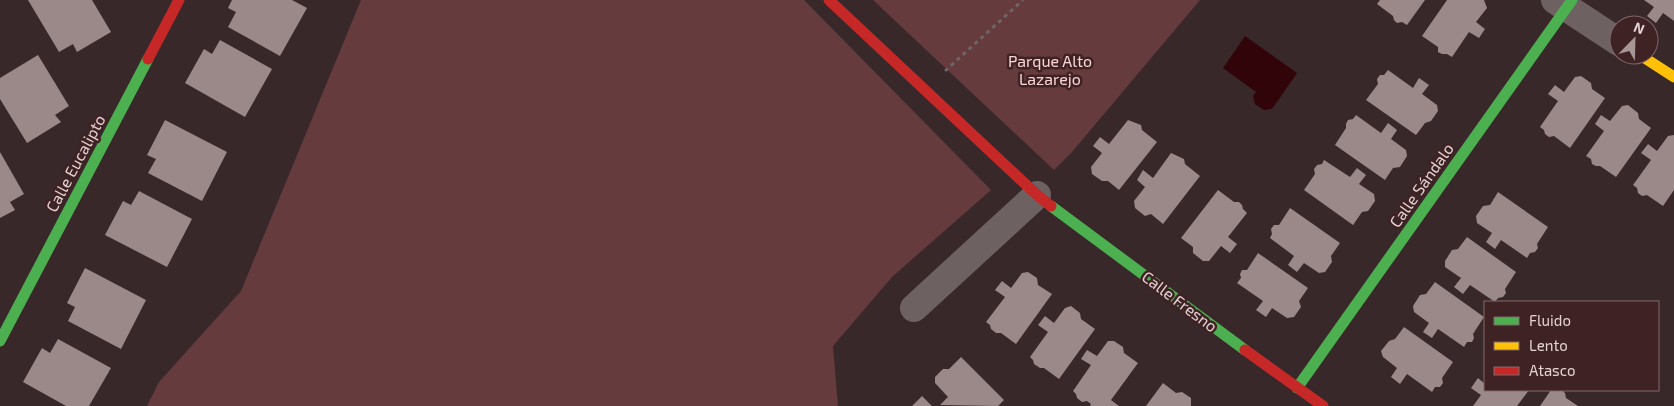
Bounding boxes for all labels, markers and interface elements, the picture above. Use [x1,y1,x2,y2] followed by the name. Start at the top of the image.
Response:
[1609,15,1659,65] north arrow
[1631,18,1647,37] text: N
[1008,51,1092,89] park label: Parque Alto Lazarejo
[41,111,109,215] street label: Calle Eucalipto
[1385,139,1457,231] street label: Calle Sándalo
[1139,267,1221,335] street label: Calle Fresno
[1484,301,1659,391] legend
[1529,311,1571,329] text: Fluido
[1529,336,1568,354] text: Lento
[1529,361,1575,379] text: Atasco

